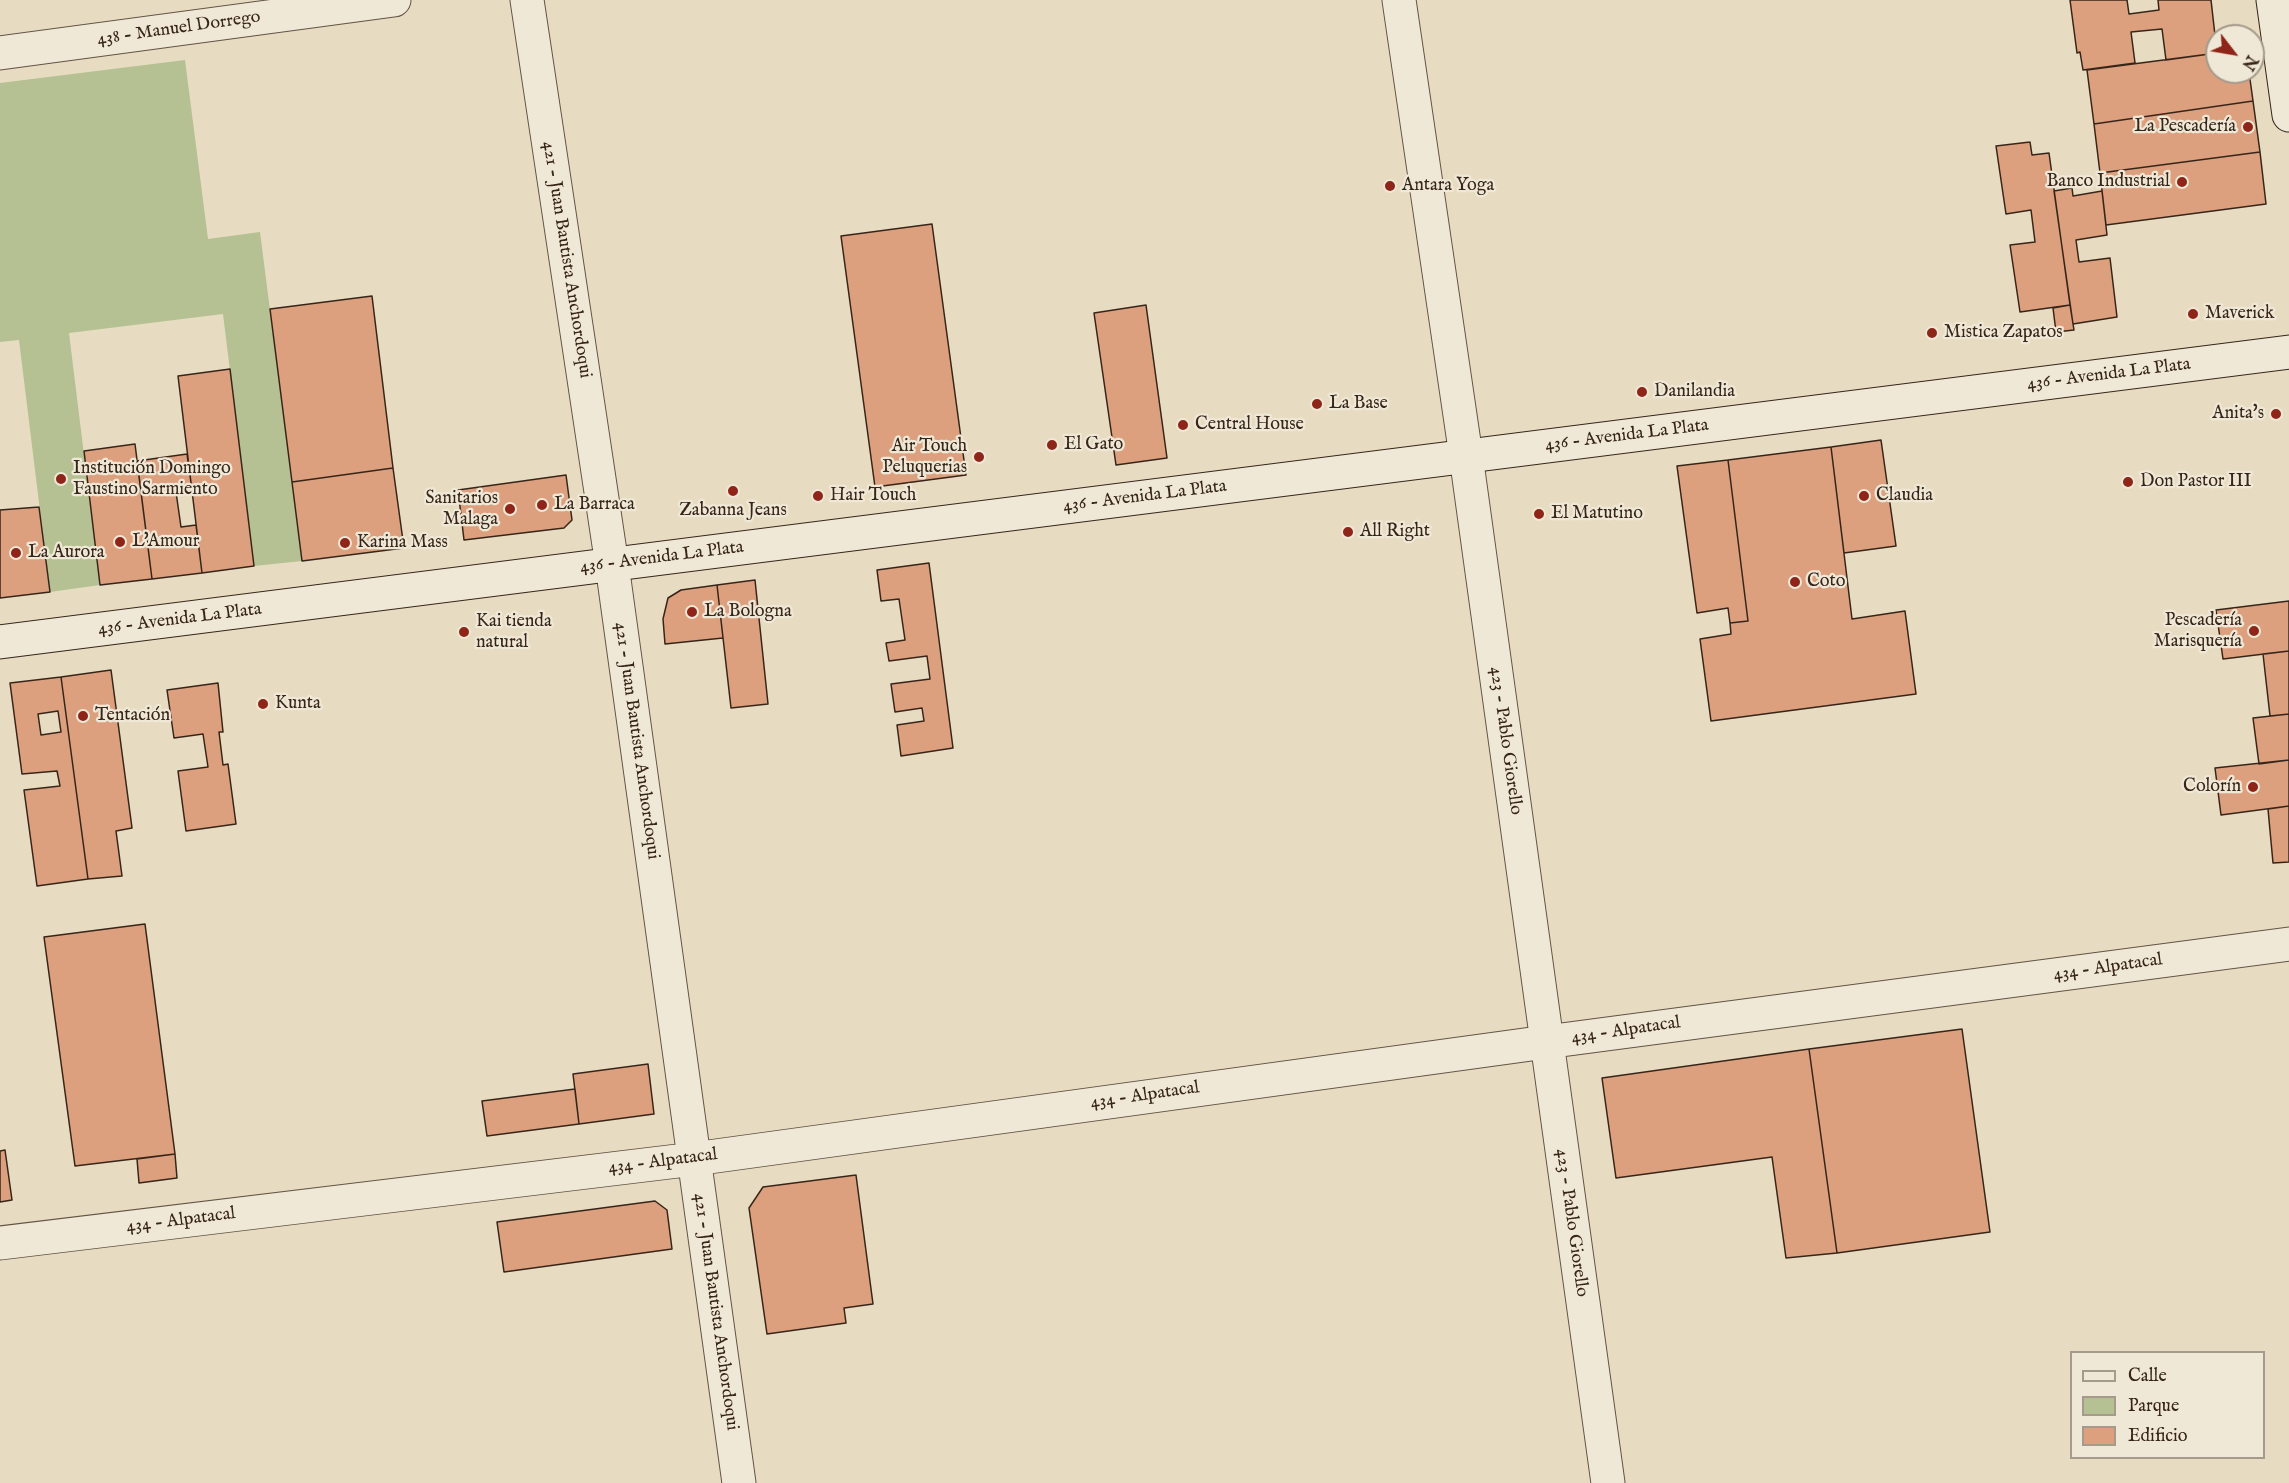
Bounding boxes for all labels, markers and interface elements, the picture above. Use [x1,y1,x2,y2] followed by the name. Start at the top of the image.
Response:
[96,7,262,51] street label: 438 - Manuel Dorrego
[2205,24,2265,84] north arrow
[2237,51,2261,73] text: N
[2134,116,2236,138] place label: La Pescadería
[2241,120,2255,134] marker: La Pescadería
[537,140,595,380] street label: 421 - Juan Bautista Anchordoqui
[2046,171,2170,193] place label: Banco Industrial
[1402,175,1494,197] place label: Antara Yoga
[2175,175,2189,189] marker: Banco Industrial
[1383,179,1397,193] marker: Antara Yoga
[2205,303,2274,325] place label: Maverick
[2186,307,2200,321] marker: Maverick
[1944,322,2063,344] place label: Mistica Zapatos
[1925,326,1939,340] marker: Mistica Zapatos
[2026,354,2192,396] street label: 436 - Avenida La Plata
[1654,381,1735,403] place label: Danilandia
[1635,385,1649,399] marker: Danilandia
[1329,393,1388,415] place label: La Base
[1310,397,1324,411] marker: La Base
[2212,403,2264,425] place label: Anita's
[2269,407,2283,421] marker: Anita's
[1195,414,1304,436] place label: Central House
[1544,415,1710,457] street label: 436 - Avenida La Plata
[1176,418,1190,432] marker: Central House
[1064,434,1123,456] place label: El Gato
[882,436,967,478] place label: Air Touch Peluquerias
[1045,438,1059,452] marker: El Gato
[972,450,986,464] marker: Air Touch Peluquerias
[73,458,231,500] place label: Institución Domingo Faustino Sarmiento
[2140,471,2252,493] place label: Don Pastor III
[54,472,68,486] marker: Institución Domingo Faustino Sarmiento
[2121,475,2135,489] marker: Don Pastor III
[1062,476,1228,518] street label: 436 - Avenida La Plata
[726,484,740,498] marker: Zabanna Jeans
[830,485,916,507] place label: Hair Touch
[1876,485,1933,507] place label: Claudia
[425,488,498,530] place label: Sanitarios Malaga
[811,489,825,503] marker: Hair Touch
[1857,489,1871,503] marker: Claudia
[554,494,635,516] place label: La Barraca
[535,498,549,512] marker: La Barraca
[679,500,787,522] place label: Zabanna Jeans
[503,502,517,516] marker: Sanitarios Malaga
[1551,503,1643,525] place label: El Matutino
[1532,507,1546,521] marker: El Matutino
[1360,521,1430,543] place label: All Right
[1341,525,1355,539] marker: All Right
[132,531,199,553] place label: L'Amour
[357,532,448,554] place label: Karina Mass
[113,535,127,549] marker: L'Amour
[338,536,352,550] marker: Karina Mass
[579,537,745,579] street label: 436 - Avenida La Plata
[28,542,105,564] place label: La Aurora
[9,546,23,560] marker: La Aurora
[1807,571,1845,593] place label: Coto
[1788,575,1802,589] marker: Coto
[97,599,263,641] street label: 436 - Avenida La Plata
[704,601,792,623] place label: La Bologna
[685,605,699,619] marker: La Bologna
[2154,610,2242,652] place label: Pescadería Marisquería
[476,611,552,654] place label: Kai tienda natural
[609,621,663,861] street label: 421 - Juan Bautista Anchordoqui
[2247,624,2261,638] marker: Pescadería Marisquería
[457,625,471,639] marker: Kai tienda natural
[1484,666,1526,816] street label: 423 - Pablo Giorello
[275,693,321,715] place label: Kunta
[256,697,270,711] marker: Kunta
[95,705,170,727] place label: Tentación
[76,709,90,723] marker: Tentación
[2183,776,2241,798] place label: Colorín
[2246,780,2260,794] marker: Colorín
[2052,950,2164,986] street label: 434 - Alpatacal
[1570,1013,1682,1049] street label: 434 - Alpatacal
[1089,1078,1201,1114] street label: 434 - Alpatacal
[607,1145,719,1179] street label: 434 - Alpatacal
[1550,1148,1592,1298] street label: 423 - Pablo Giorello
[688,1192,742,1432] street label: 421 - Juan Bautista Anchordoqui
[125,1204,237,1238] street label: 434 - Alpatacal
[2070,1351,2265,1459] legend
[2128,1365,2167,1388] text: Calle
[2128,1395,2179,1418] text: Parque
[2128,1425,2188,1448] text: Edificio

